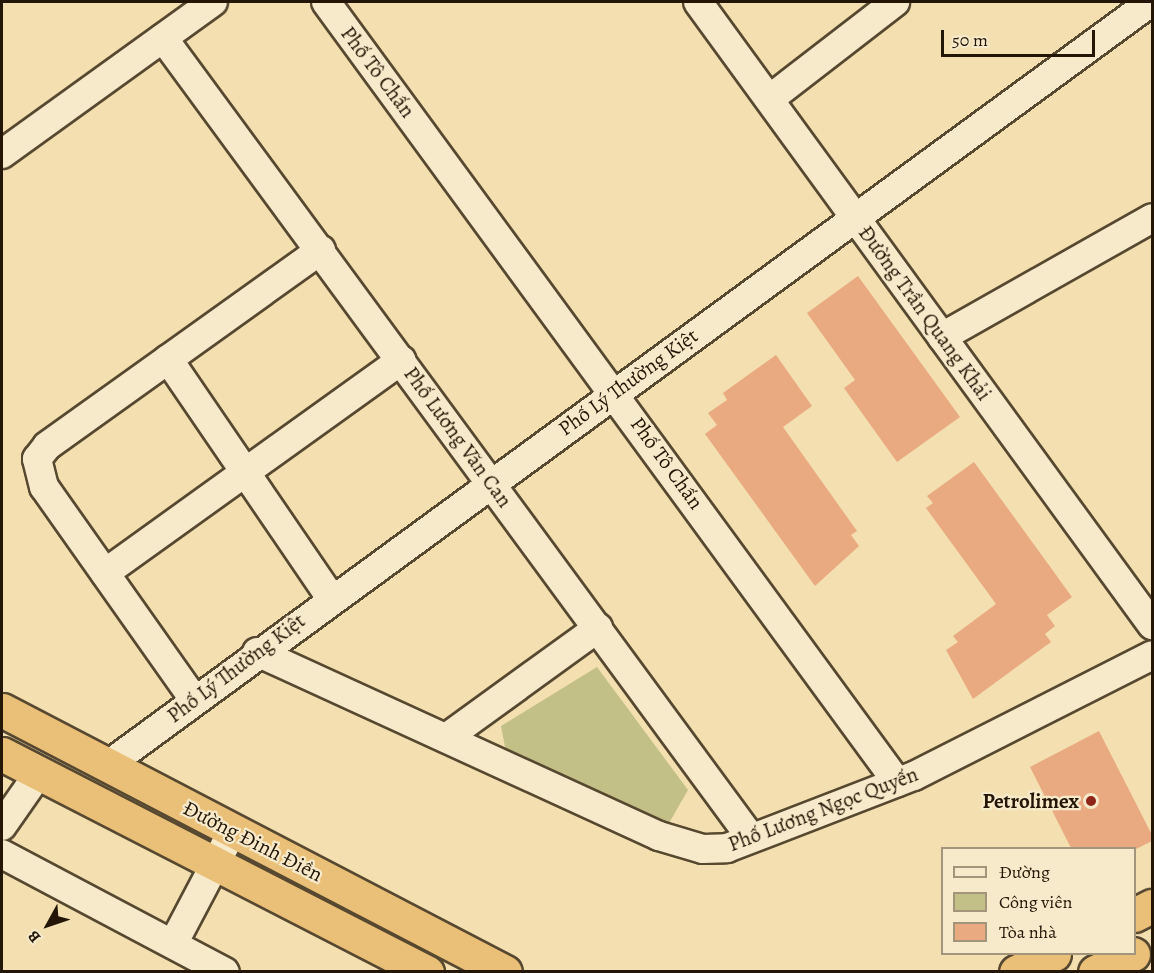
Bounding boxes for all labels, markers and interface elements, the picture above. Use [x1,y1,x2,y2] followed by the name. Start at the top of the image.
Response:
[944,18,1098,56] scale bar
[335,21,421,123] street label: Phố Tô Chấn
[952,28,988,52] text: 50 m
[853,221,997,405] street label: Đường Trần Quang Khải
[553,323,703,441] street label: Phố Lý Thường Kiệt
[399,362,517,512] street label: Phố Lương Văn Can
[625,412,709,514] street label: Phố Tô Chấn
[162,608,310,728] street label: Phố Lý Thường Kiệt
[724,761,922,857] street label: Phố Lương Ngọc Quyến
[983,788,1079,814] place label: Petrolimex
[1084,794,1098,808] marker: Petrolimex
[179,795,327,887] street label: Đường Đinh Điền
[941,847,1136,955] legend
[999,860,1050,884] text: Đường
[999,890,1072,914] text: Công viên
[18,895,78,955] north arrow
[999,920,1057,944] text: Tòa nhà
[23,926,46,947] text: B

